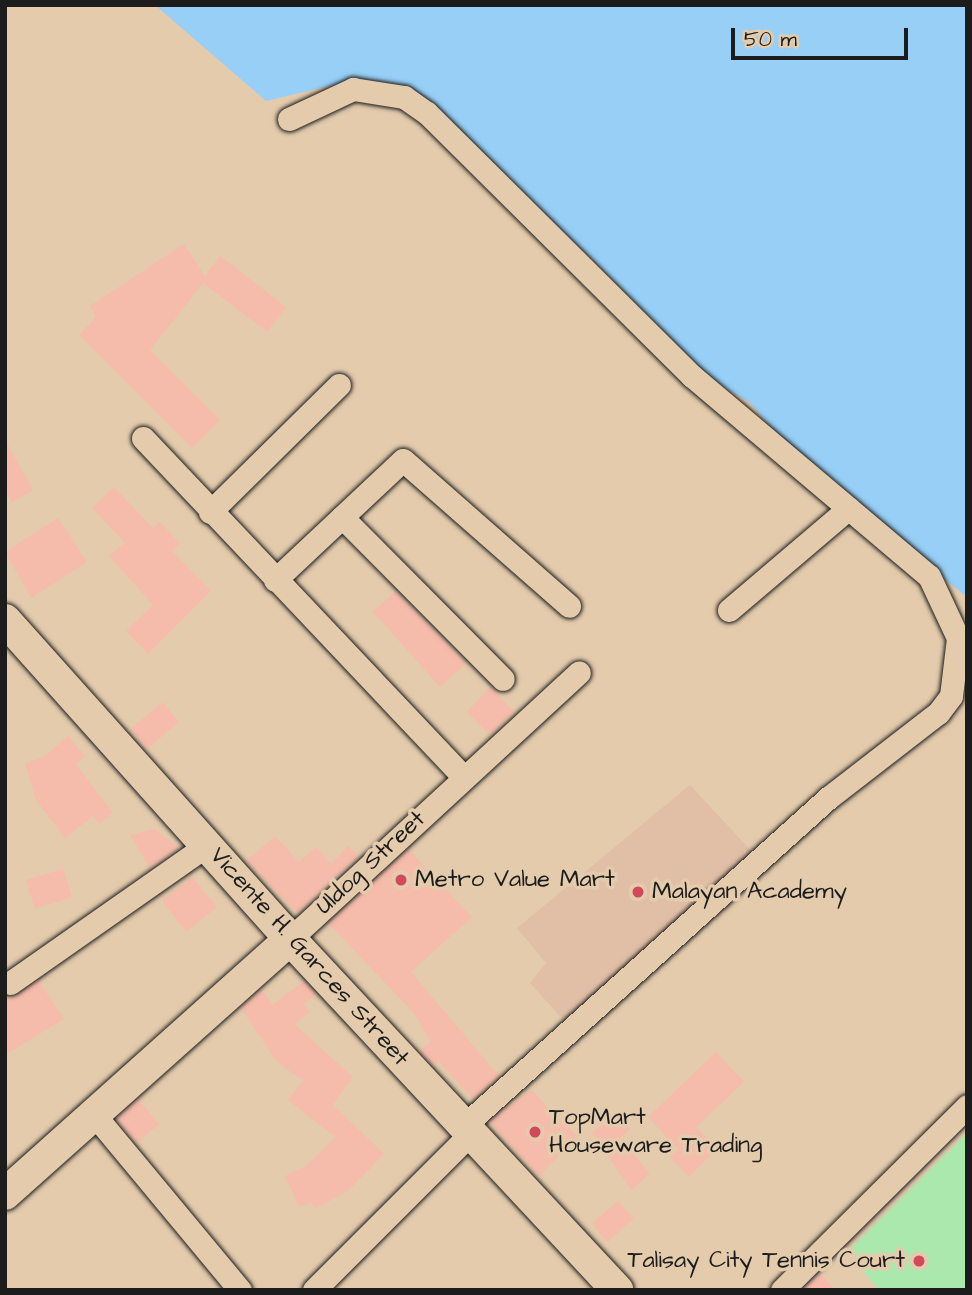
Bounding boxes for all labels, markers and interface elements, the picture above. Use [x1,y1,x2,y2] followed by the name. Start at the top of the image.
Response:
[734,14,911,58] scale bar
[744,25,797,54] text: 50 m
[310,805,432,921] street label: Uldog Street
[203,842,415,1072] street label: Vicente H. Garces Street
[415,866,615,894] place label: Metro Value Mart
[393,872,409,888] marker: Metro Value Mart
[652,878,847,906] place label: Malayan Academy
[630,884,646,900] marker: Malayan Academy
[549,1104,762,1160] place label: TopMart Houseware Trading
[527,1124,543,1140] marker: TopMart Houseware Trading
[627,1247,905,1275] place label: Talisay City Tennis Court
[911,1253,927,1269] marker: Talisay City Tennis Court

